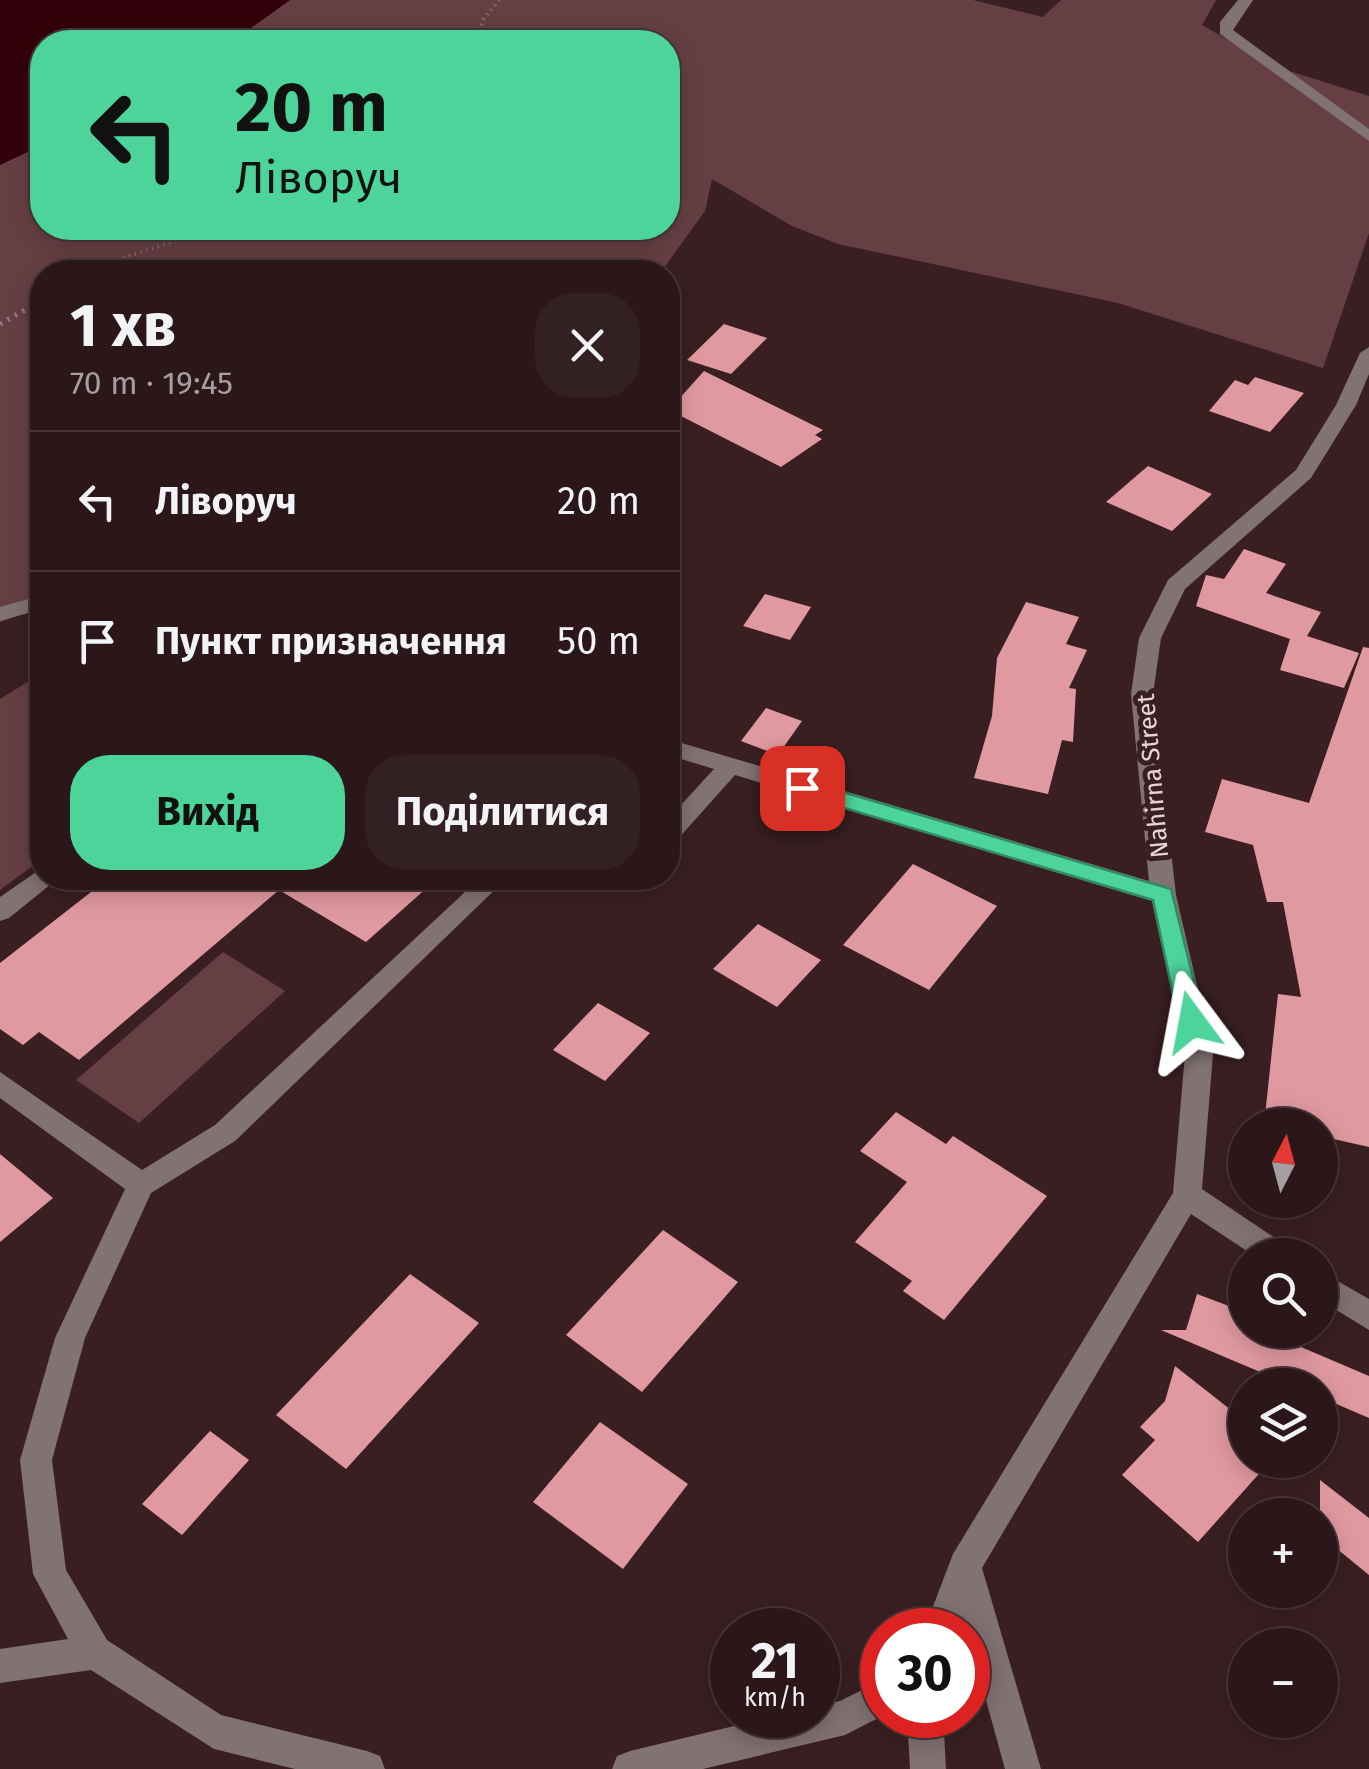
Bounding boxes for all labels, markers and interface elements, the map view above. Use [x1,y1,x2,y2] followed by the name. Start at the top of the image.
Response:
[235,66,388,150] text: 20 m
[70,70,200,200] icon: left
[235,151,402,205] text: Ліворуч
[70,290,176,362] text: 1 хв
[535,293,640,398] button: close
[70,364,233,402] text: 70 m · 19:45
[70,474,125,529] icon: left
[155,478,297,524] text: Ліворуч
[557,478,640,524] text: 20 m
[70,614,125,669] icon: arrive
[155,618,507,664] text: Пункт призначення
[557,618,640,664] text: 50 m
[1131,692,1175,859] street label: Nahirna Street
[760,746,845,831] pin
[70,755,345,870] button: Вихід
[365,755,640,870] button: Поділитися
[775,761,830,816] icon: arrive
[1140,970,1244,1074] position arrow
[1228,1108,1338,1218] north arrow
[1228,1108,1338,1738] map controls
[1228,1238,1338,1348] button: search
[1228,1368,1338,1478] button: layers
[1228,1498,1338,1608] button: +
[860,1608,990,1738] speed limit sign: 30
[1228,1628,1338,1738] button: −
[751,1631,799,1691] text: 21
[744,1683,806,1713] text: km/h

